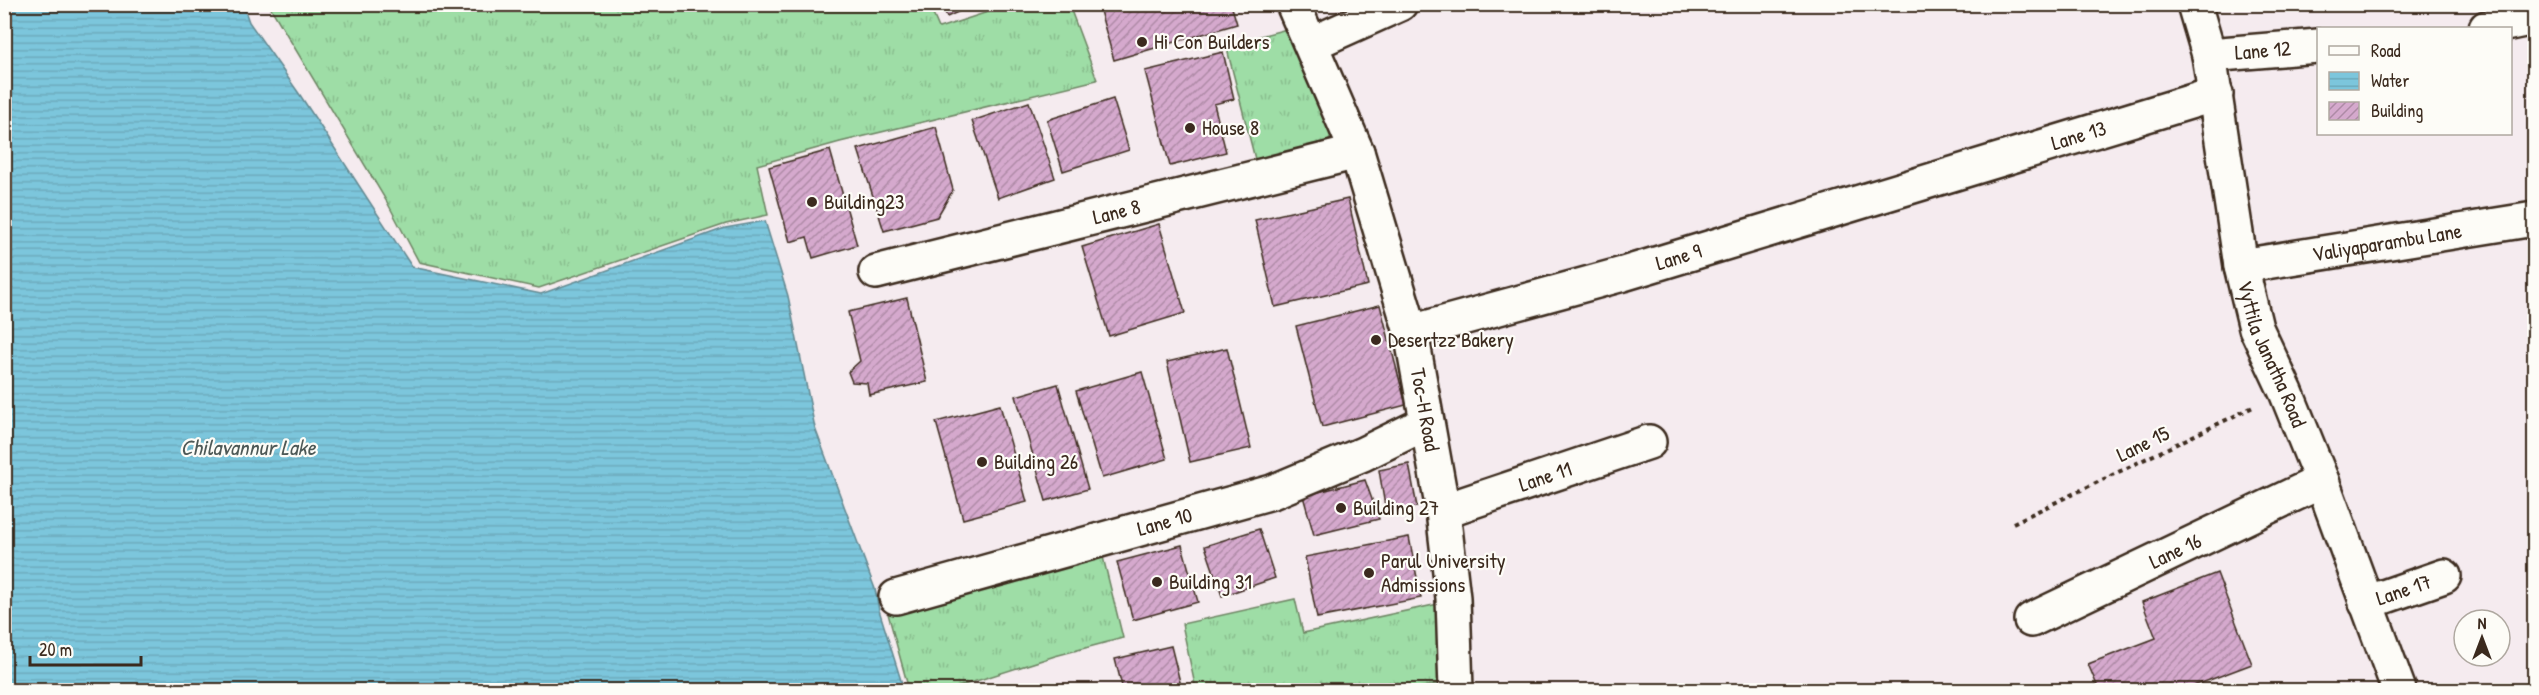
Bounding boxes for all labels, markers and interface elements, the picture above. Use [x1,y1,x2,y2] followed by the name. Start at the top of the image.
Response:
[1154,27,1270,56] place label: Hi Con Builders
[2317,27,2512,135] legend
[2234,33,2292,67] street label: Lane 12
[1135,35,1149,49] marker: Hi Con Builders
[2371,38,2401,63] text: Road
[2371,68,2409,93] text: Water
[2371,98,2423,123] text: Building
[1202,113,1259,142] place label: House 8
[2048,113,2109,157] street label: Lane 13
[1183,121,1197,135] marker: House 8
[824,187,904,216] place label: Building23
[1090,192,1143,231] street label: Lane 8
[805,195,819,209] marker: Building23
[2310,216,2464,268] street label: Valiyaparambu Lane
[1652,236,1705,277] street label: Lane 9
[2231,278,2314,431] street label: Vyttila Janatha Road
[1388,325,1514,354] place label: Desertzz Bakery
[1369,333,1383,347] marker: Desertzz Bakery
[1404,366,1447,453] street label: Toc-H Road
[2112,418,2174,469] street label: Lane 15
[180,432,317,462] water label: Chilavannur Lake
[994,447,1078,476] place label: Building 26
[1515,454,1575,499] street label: Lane 11
[975,455,989,469] marker: Building 26
[1353,493,1439,522] place label: Building 27
[1134,500,1195,543] street label: Lane 10
[1334,501,1348,515] marker: Building 27
[2144,526,2206,575] street label: Lane 16
[1381,546,1506,599] place label: Parul University Admissions
[1362,566,1376,580] marker: Parul University Admissions
[2372,566,2435,612] street label: Lane 17
[1169,567,1252,596] place label: Building 31
[1150,575,1164,589] marker: Building 31
[2452,608,2512,668] north arrow
[2478,612,2487,634] text: N
[30,629,141,667] scale bar
[39,637,72,662] text: 20 m

